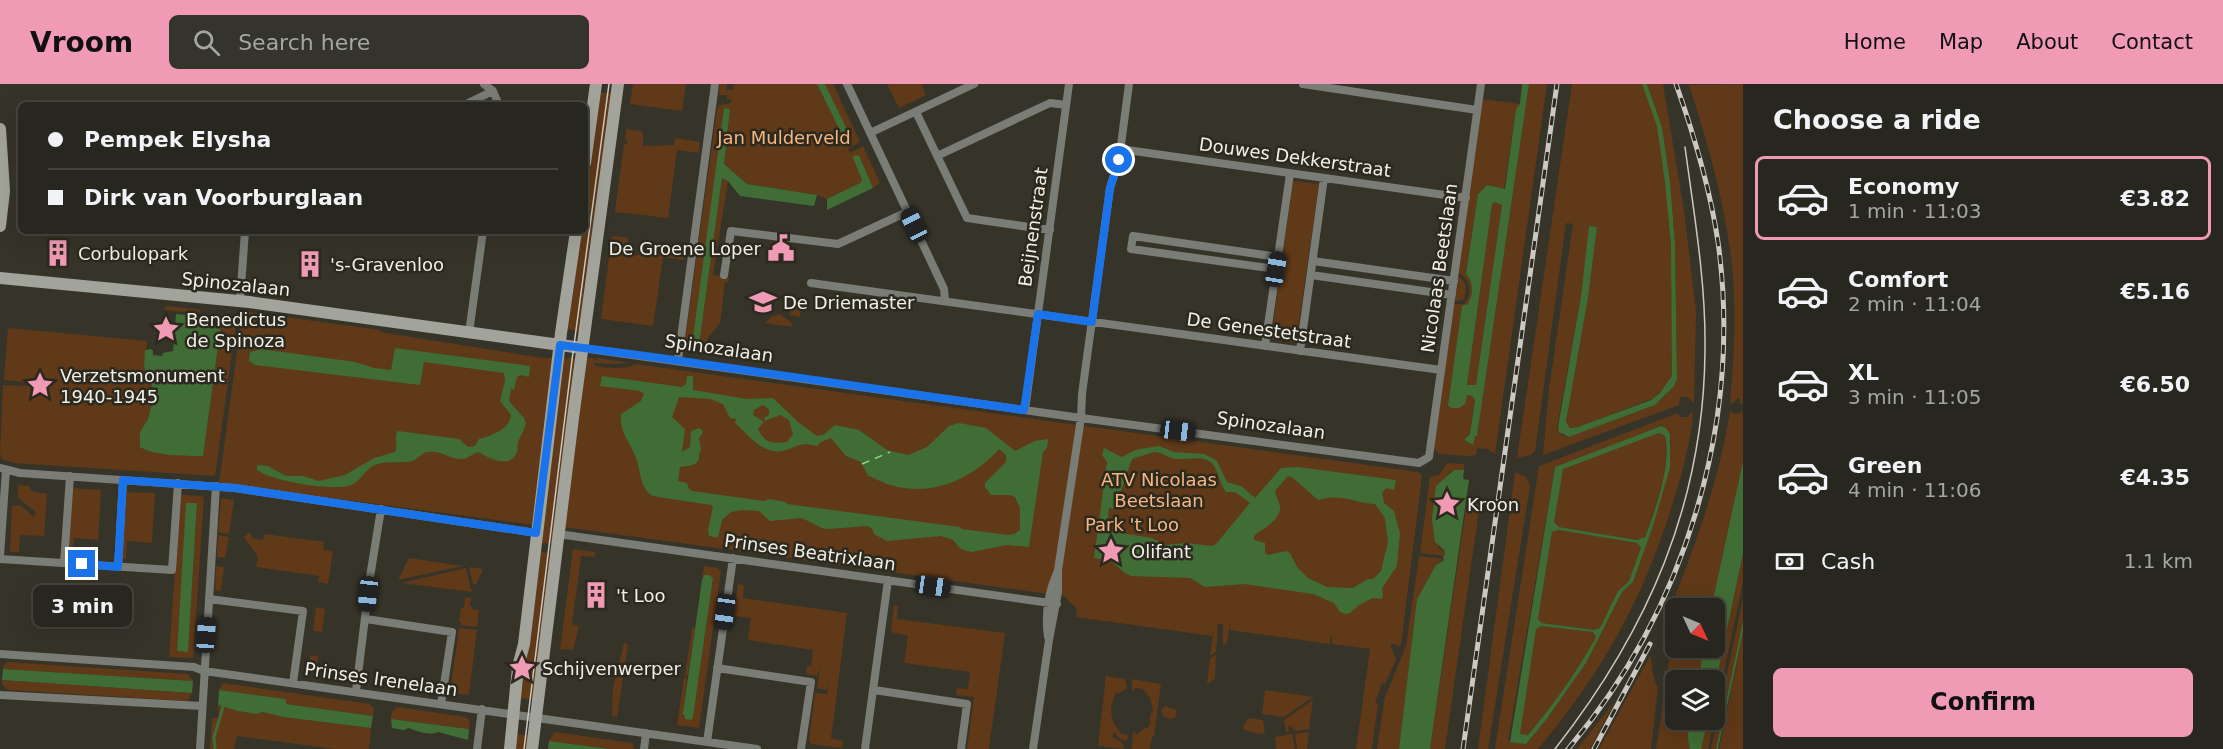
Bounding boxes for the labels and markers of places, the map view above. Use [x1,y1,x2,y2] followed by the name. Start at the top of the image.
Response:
[766,233,796,263] public building icon: De Groene Loper
[43,238,73,268] building icon: Corbulopark
[608,238,762,259] place label: De Groene Loper
[78,243,189,264] place label: Corbulopark
[295,249,325,279] building icon: 's-Gravenloo
[330,254,444,275] place label: 's-Gravenloo
[748,287,778,317] school or university icon: De Driemaster
[783,292,915,313] place label: De Driemaster
[186,309,286,351] place label: Benedictus de Spinoza
[151,314,181,344] place icon: Benedictus de Spinoza
[60,365,225,407] place label: Verzetsmonument 1940-1945
[25,370,55,400] place icon: Verzetsmonument 1940-1945
[1432,489,1462,519] place icon: Kroon
[1467,494,1519,515] place label: Kroon
[1096,536,1126,566] place icon: Olifant
[1131,541,1191,562] place label: Olifant
[581,580,611,610] building icon: 't Loo
[616,585,665,606] place label: 't Loo
[507,653,537,683] place icon: Schijvenwerper
[542,658,682,679] place label: Schijvenwerper

